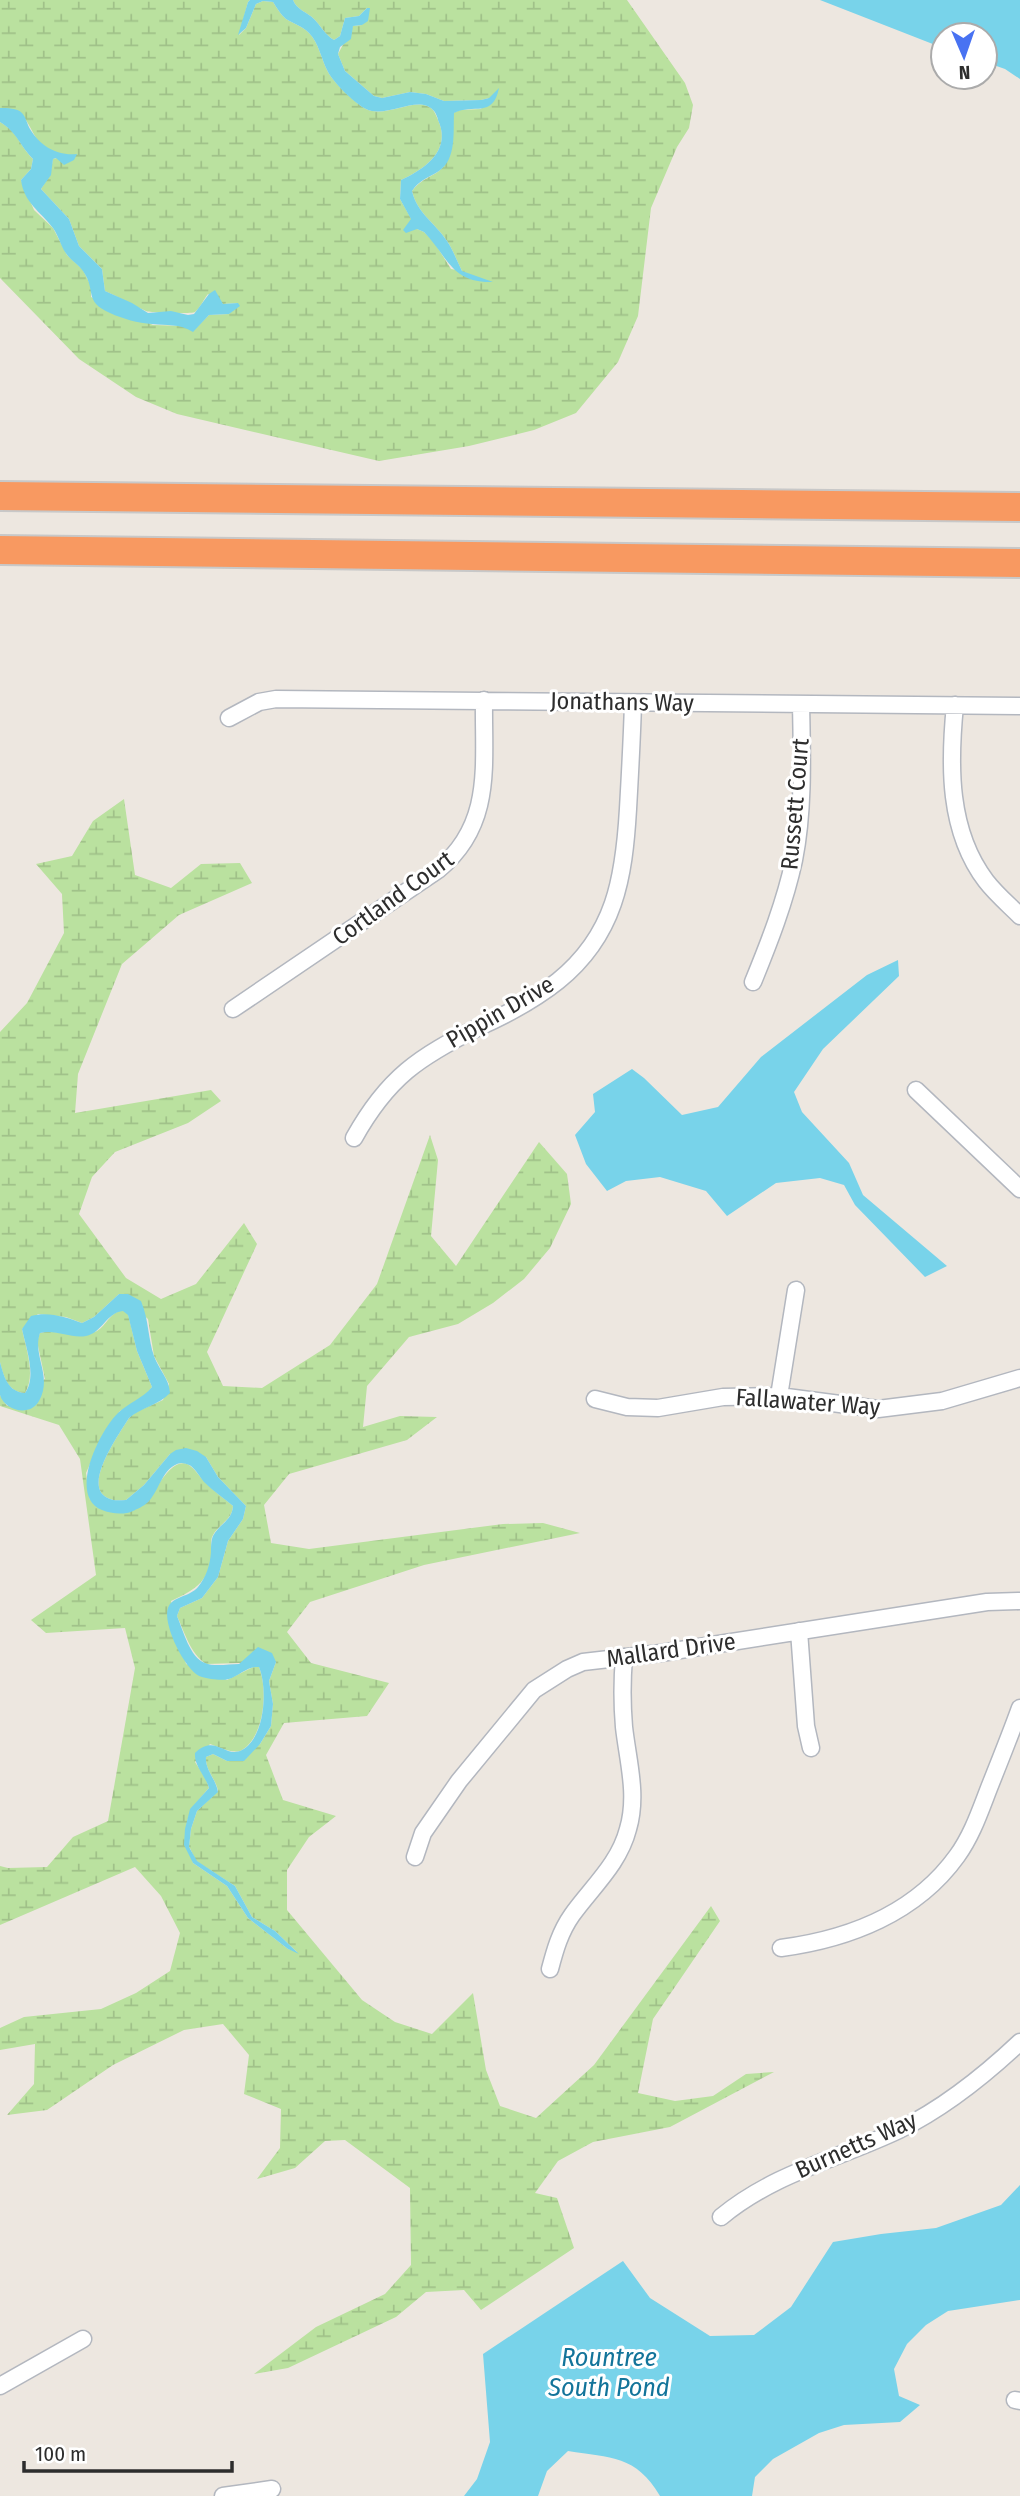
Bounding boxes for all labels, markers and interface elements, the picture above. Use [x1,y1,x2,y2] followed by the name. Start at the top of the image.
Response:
[929,21,999,91] north arrow
[958,61,971,84] text: N
[550,687,694,717] street label: Jonathans Way
[775,737,815,871] street label: Russett Court
[327,845,459,951] street label: Cortland Court
[441,970,559,1054] street label: Pippin Drive
[735,1383,881,1421] street label: Fallawater Way
[605,1627,737,1673] street label: Mallard Drive
[791,2106,921,2184] street label: Burnetts Way
[547,2342,670,2403] water label: Rountree South Pond
[24,2430,233,2474] scale bar
[35,2441,86,2467] text: 100 m

